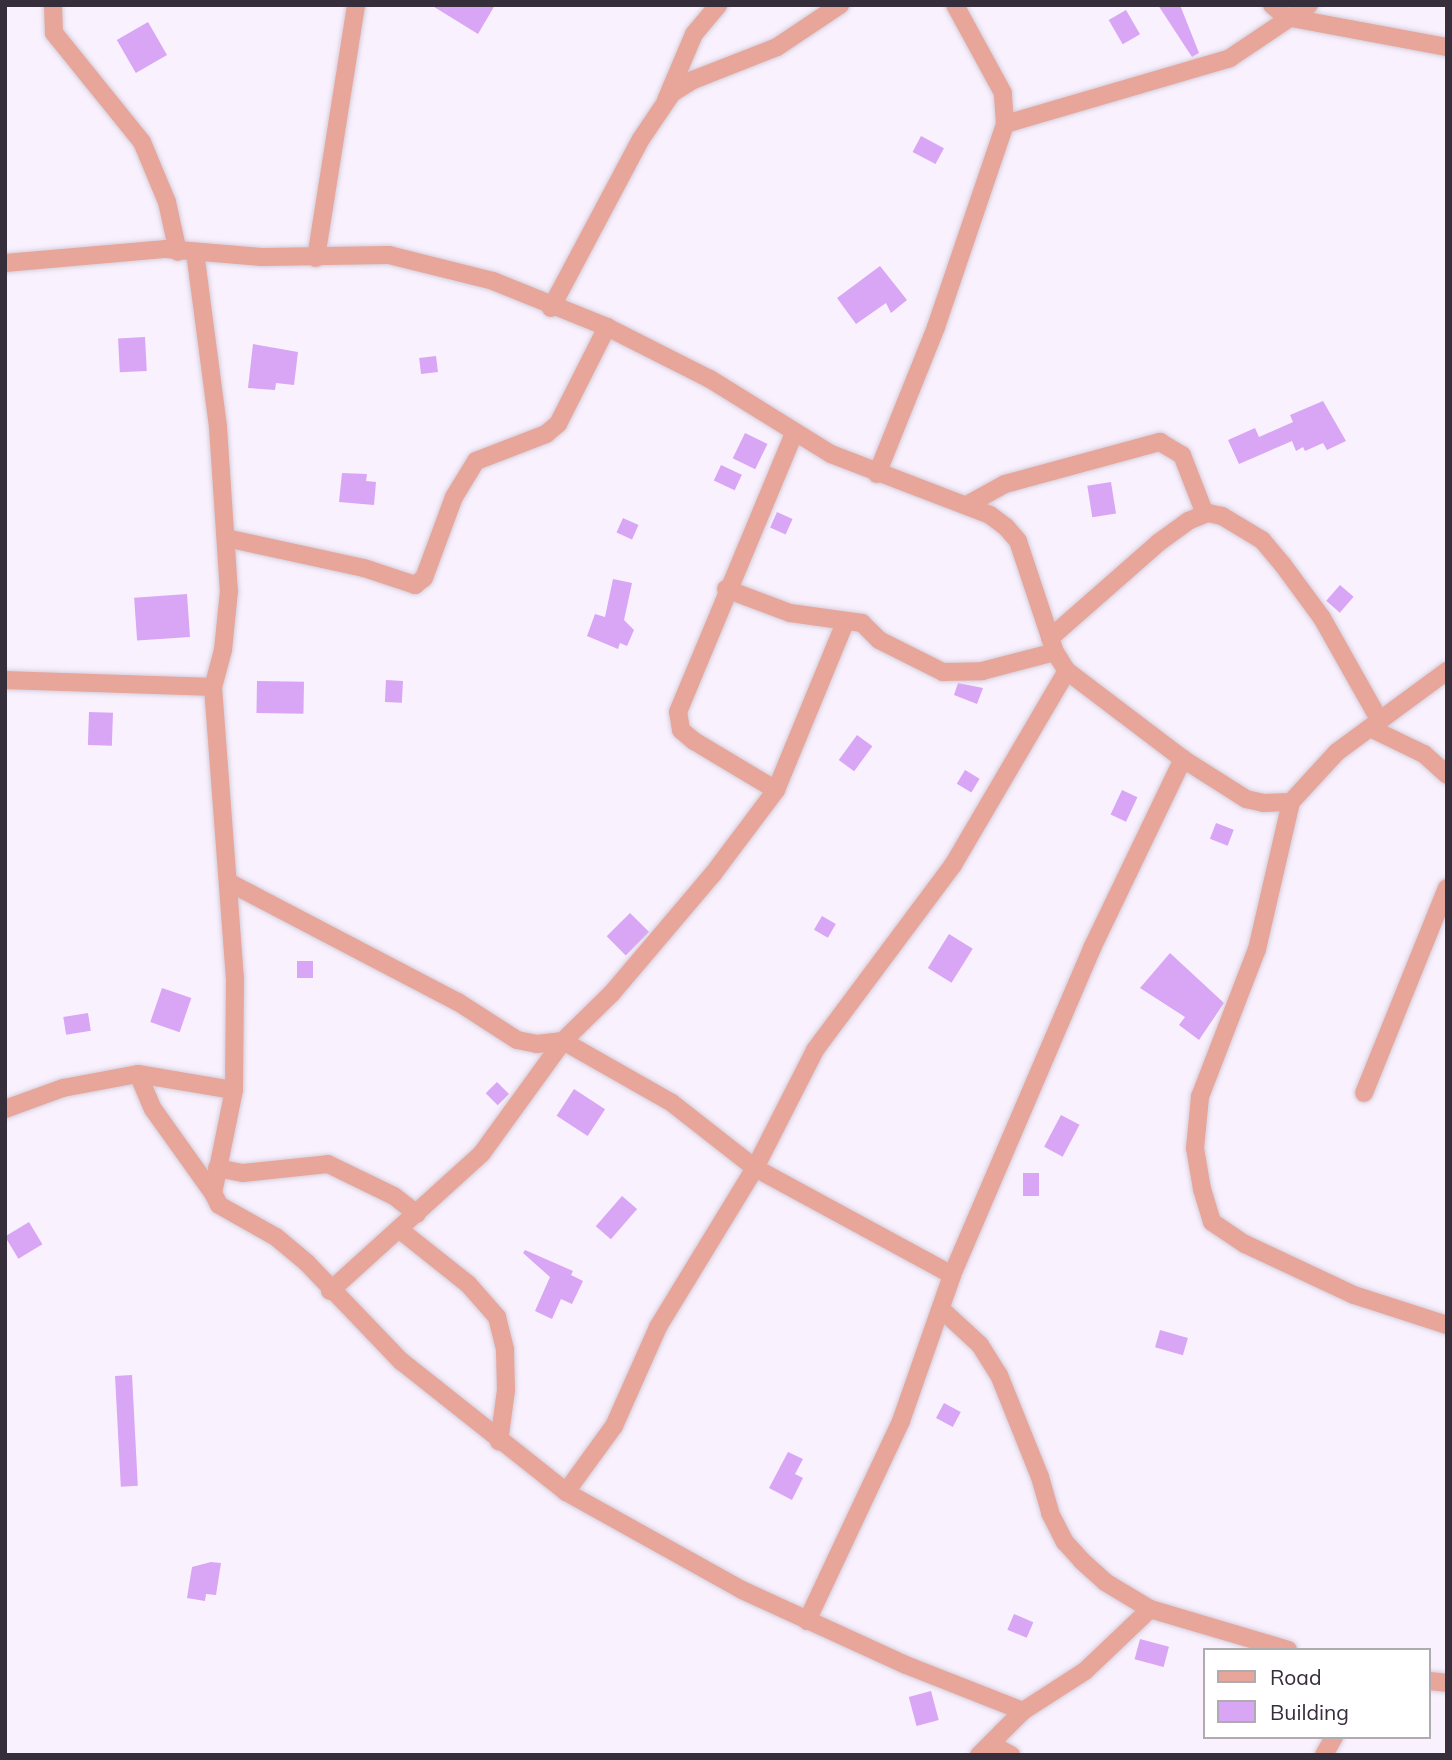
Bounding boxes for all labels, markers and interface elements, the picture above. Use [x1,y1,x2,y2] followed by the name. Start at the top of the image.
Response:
[1204,1648,1431,1739] legend
[1270,1664,1321,1690] text: Road
[1270,1699,1349,1725] text: Building

